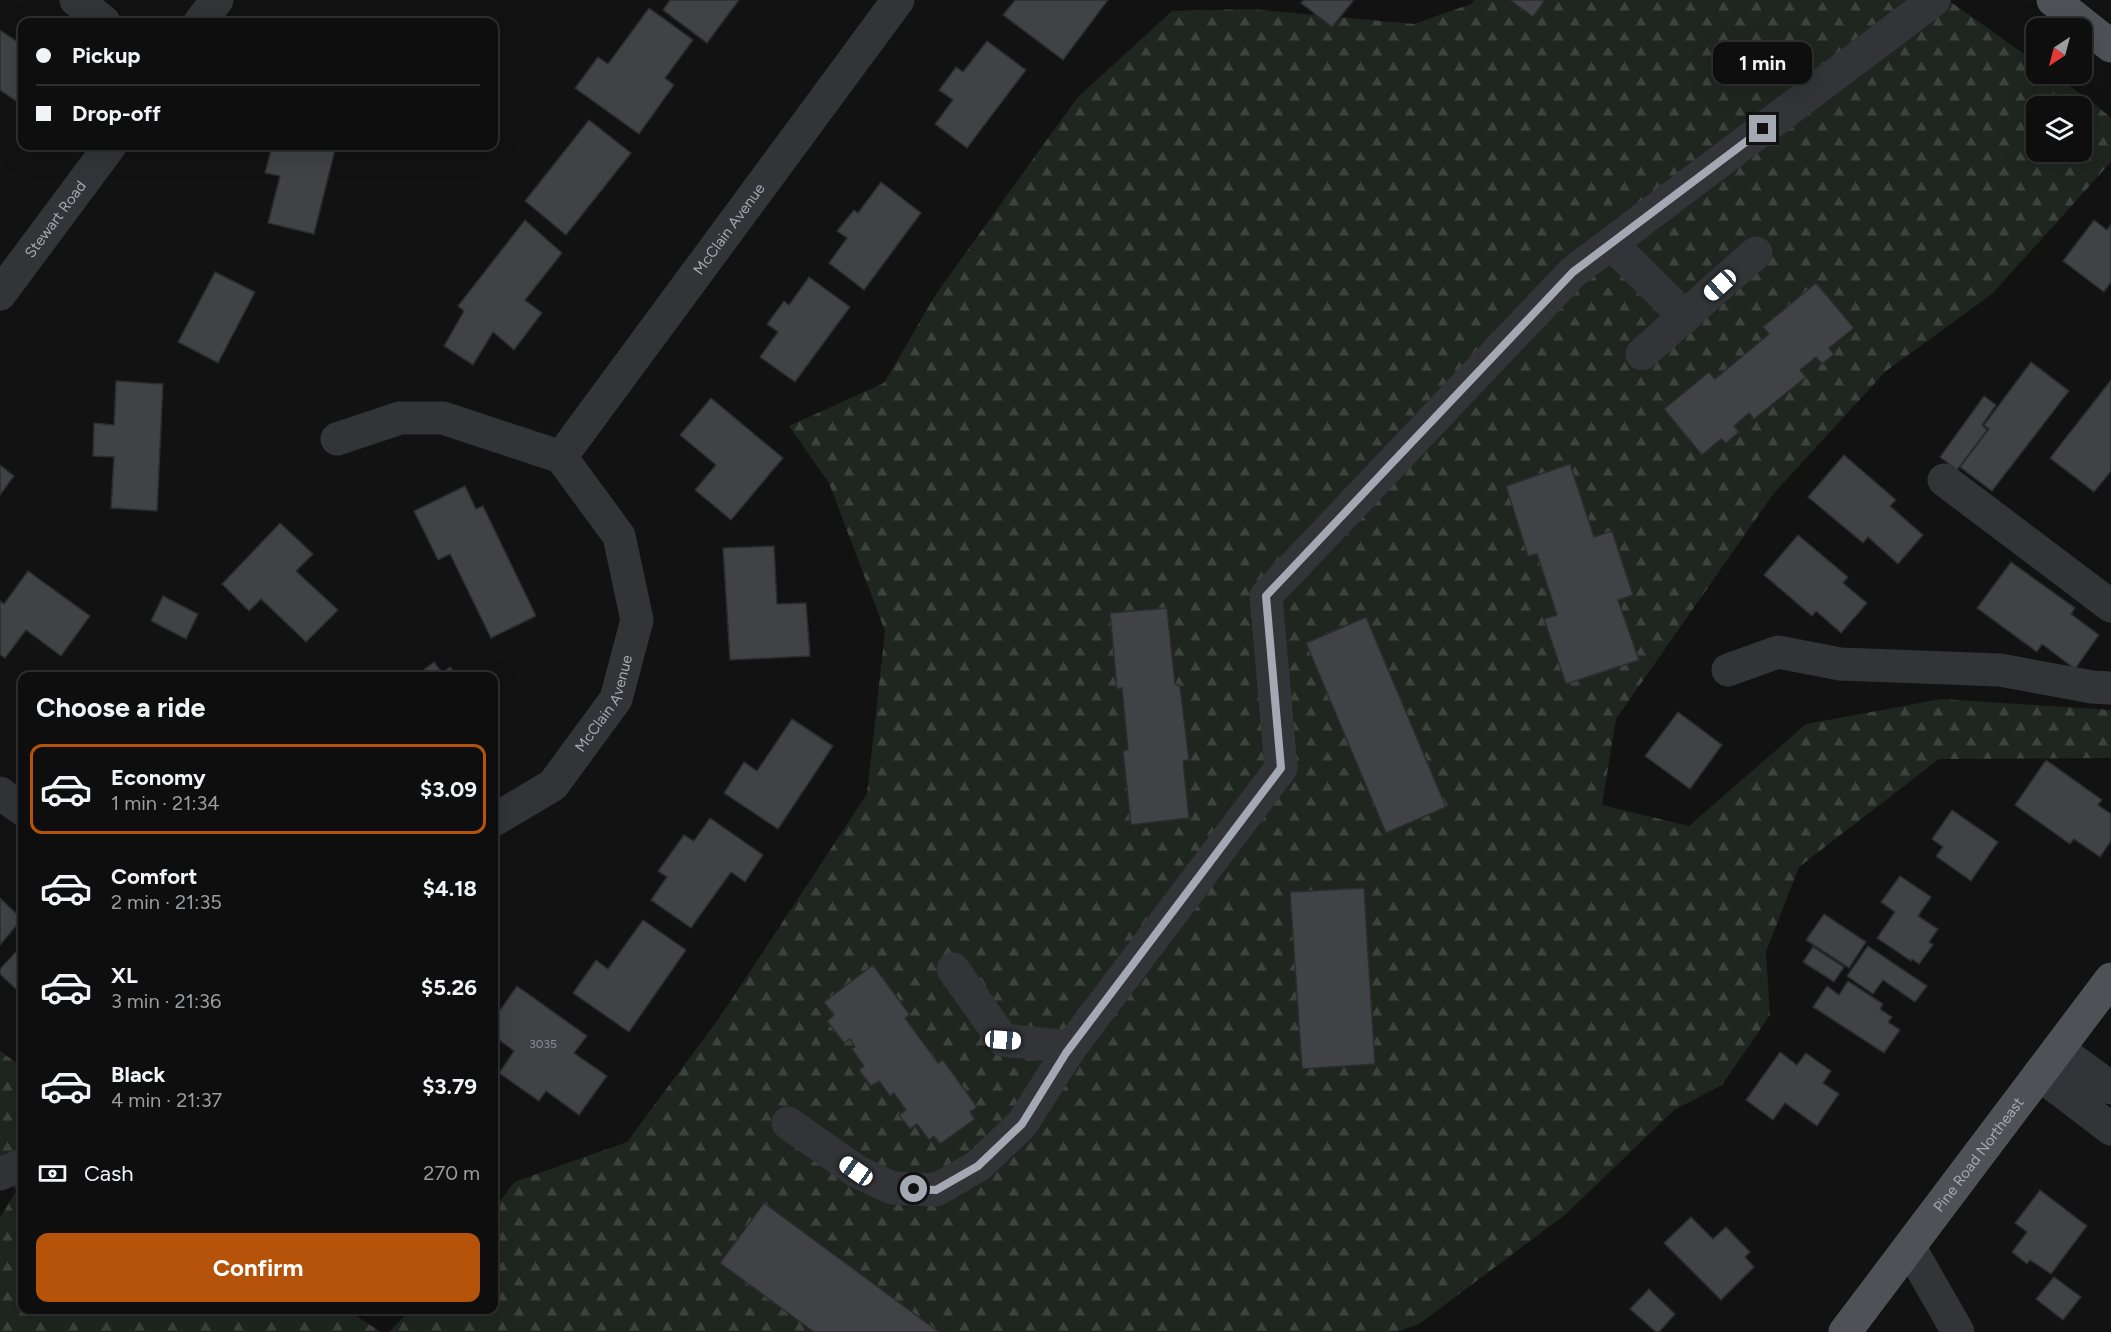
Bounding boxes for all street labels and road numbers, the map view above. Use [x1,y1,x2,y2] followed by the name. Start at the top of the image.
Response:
[21,177,90,261] street label: Stewart Road
[689,180,769,278] street label: McClain Avenue
[571,653,636,756] street label: McClain Avenue
[1930,1094,2028,1216] street label: Pine Road Northeast

